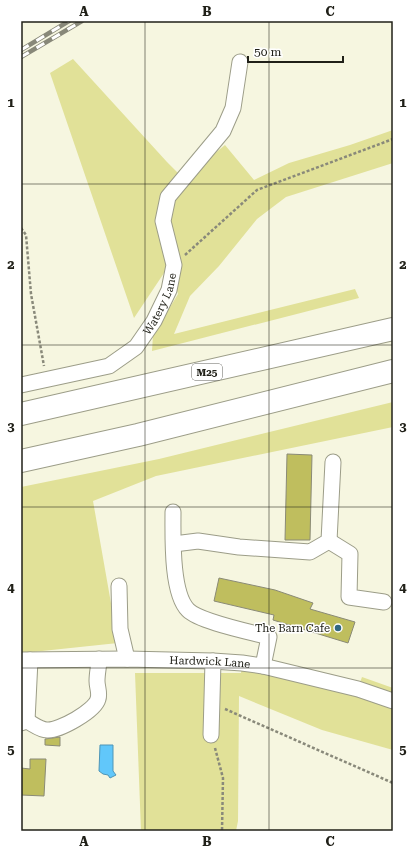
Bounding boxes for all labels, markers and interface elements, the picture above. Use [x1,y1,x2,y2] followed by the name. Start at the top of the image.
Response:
[79,4,89,19] text: A
[202,4,212,19] text: B
[325,4,335,19] text: C
[248,38,343,64] scale bar
[254,45,281,59] text: 50 m
[7,95,15,110] text: 1
[399,95,407,110] text: 1
[7,257,15,272] text: 2
[399,257,407,272] text: 2
[140,272,179,337] street label: Watery Lane
[192,364,222,380] road number: M25
[7,419,15,434] text: 3
[399,419,407,434] text: 3
[7,580,15,595] text: 4
[399,580,407,595] text: 4
[255,622,330,635] place label: The Barn Cafe
[333,623,343,633] marker: The Barn Cafe
[169,653,251,671] street label: Hardwick Lane
[7,742,15,757] text: 5
[399,742,407,757] text: 5
[79,834,89,849] text: A
[202,834,212,849] text: B
[325,834,335,849] text: C

